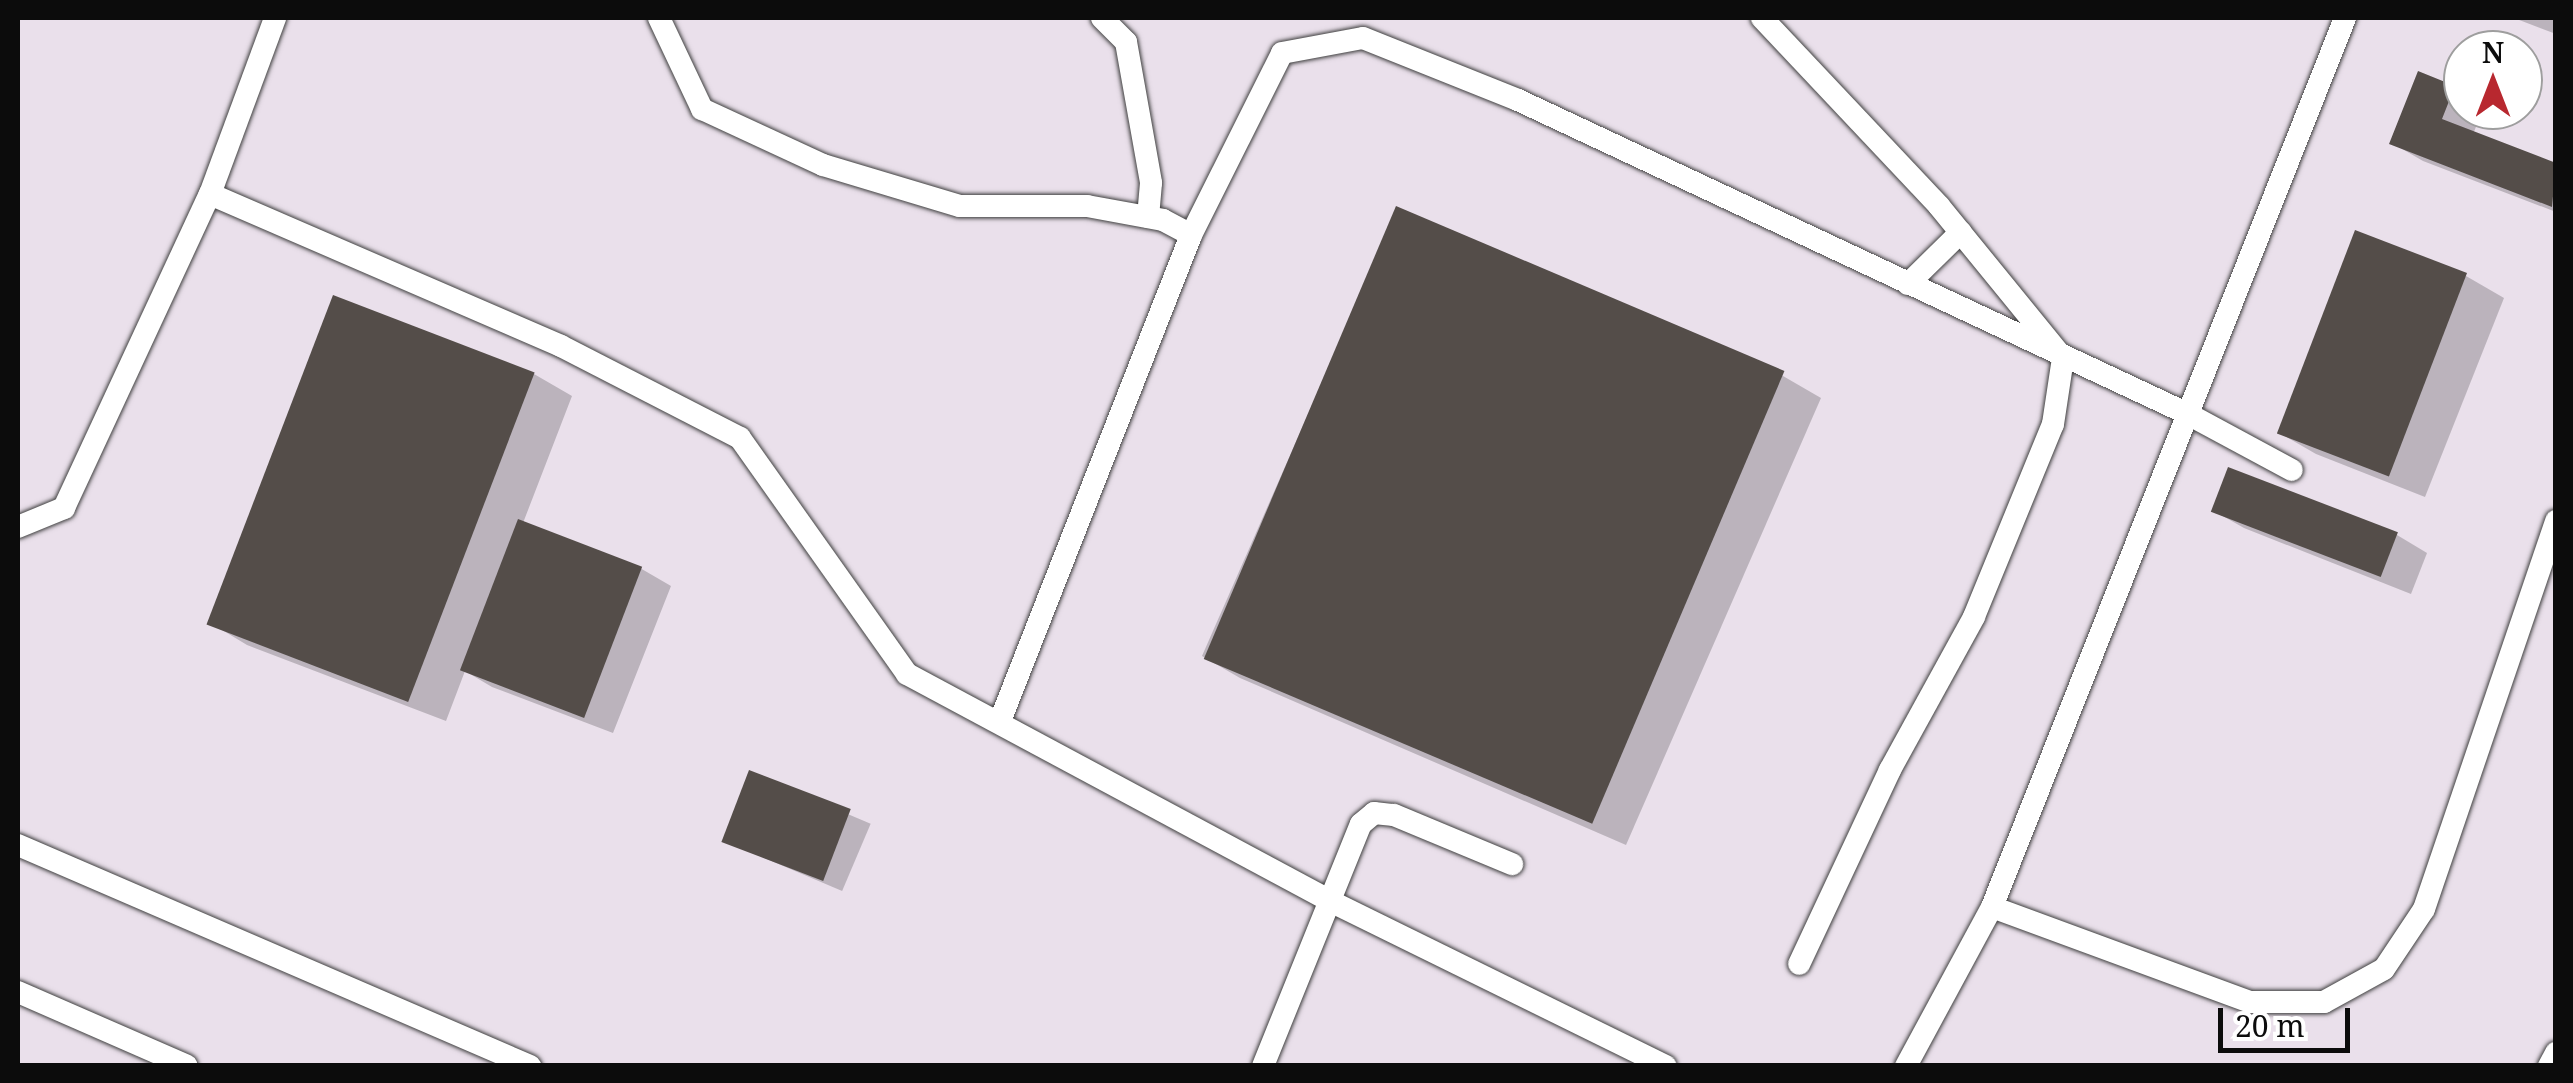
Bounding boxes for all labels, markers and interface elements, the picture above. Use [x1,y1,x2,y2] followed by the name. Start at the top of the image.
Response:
[2443,30,2543,130] north arrow
[2482,33,2504,71] text: N
[2223,988,2356,1050] scale bar
[2235,1005,2305,1046] text: 20 m

